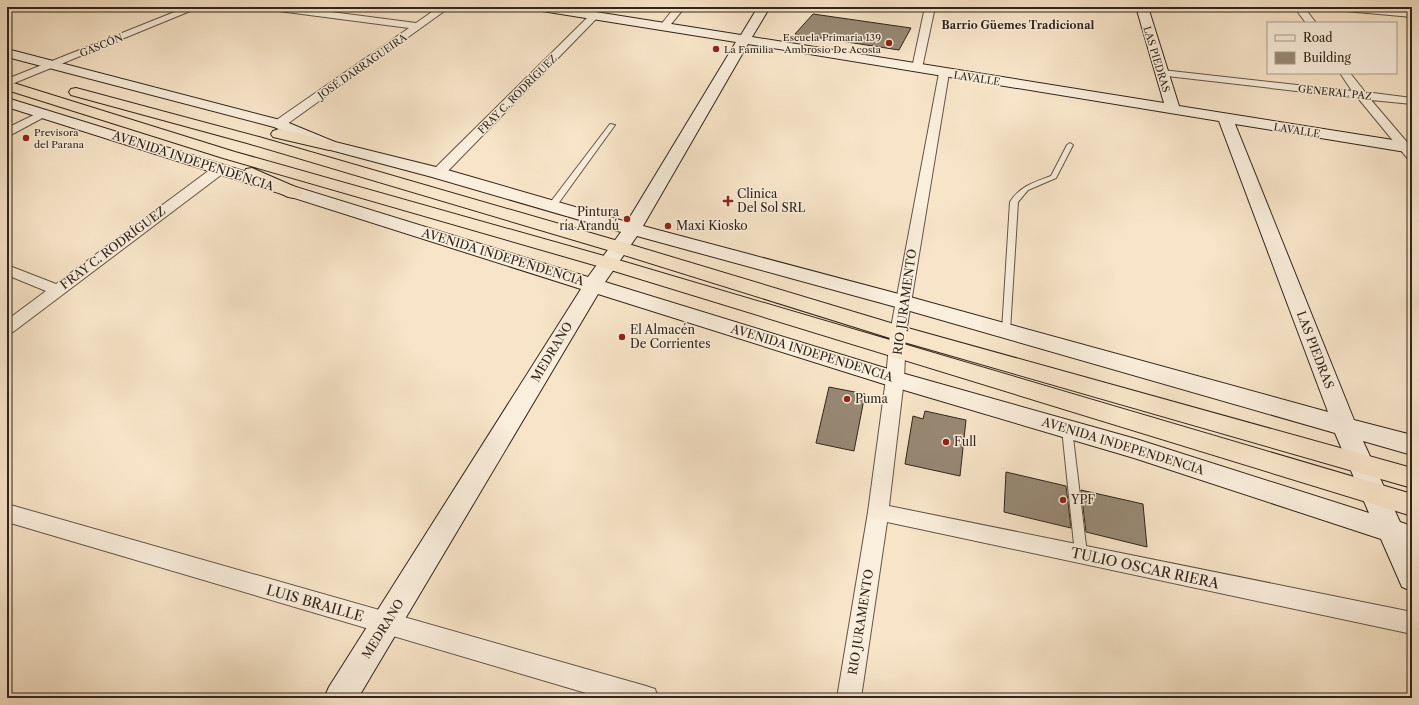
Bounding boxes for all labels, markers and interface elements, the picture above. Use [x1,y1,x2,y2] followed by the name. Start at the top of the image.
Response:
[942,18,1095,32] district label: Barrio Güemes Tradicional
[1267,22,1397,74] legend
[1140,24,1173,94] street label: LAS PIEDRAS
[314,30,410,103] street label: JOSÉ DARRAGUEIRA
[1303,30,1333,45] text: Road
[78,31,125,60] street label: GASCÓN
[783,31,882,56] place label: Escuela Primaria 139 Ambrosio De Acosta
[884,38,894,48] marker: Escuela Primaria 139 Ambrosio De Acosta
[724,43,774,56] place label: La Familia
[711,44,721,54] marker: La Familia
[1303,50,1351,65] text: Building
[475,52,560,137] street label: FRAY C. RODRÍGUEZ
[953,68,1001,89] street label: LAVALLE
[1297,82,1373,103] street label: GENERAL PAZ
[1273,120,1321,141] street label: LAVALLE
[34,126,85,151] place label: Previsora del Parana
[110,127,277,194] street label: AVENIDA INDEPENDENCIA
[21,133,31,143] marker: Previsora del Parana
[737,186,805,215] place label: Clinica Del Sol SRL
[722,195,734,207] marker: Clinica Del Sol SRL
[57,202,168,292] street label: FRAY C. RODRÍGUEZ
[559,204,620,233] place label: Pintura ría Arandú
[622,214,632,224] marker: Pintura ría Arandú
[676,218,748,233] place label: Maxi Kiosko
[663,221,673,231] marker: Maxi Kiosko
[419,224,587,289] street label: AVENIDA INDEPENDENCIA
[890,248,919,356] street label: RIO JURAMENTO
[1294,309,1337,391] street label: LAS PIEDRAS
[528,319,575,385] street label: MEDRANO
[728,320,896,385] street label: AVENIDA INDEPENDENCIA
[630,322,710,351] place label: El Almacén De Corrientes
[617,332,627,342] marker: El Almacén De Corrientes
[855,391,888,406] place label: Puma
[842,394,852,404] marker: Puma
[1039,413,1207,478] street label: AVENIDA INDEPENDENCIA
[954,434,977,449] place label: Full
[941,437,951,447] marker: Full
[1070,492,1095,507] place label: YPF
[1058,495,1068,505] marker: YPF
[1069,543,1221,593] street label: TULIO OSCAR RIERA
[845,568,876,676] street label: RIO JURAMENTO
[264,580,366,626] street label: LUIS BRAILLE
[358,596,407,661] street label: MEDRANO

